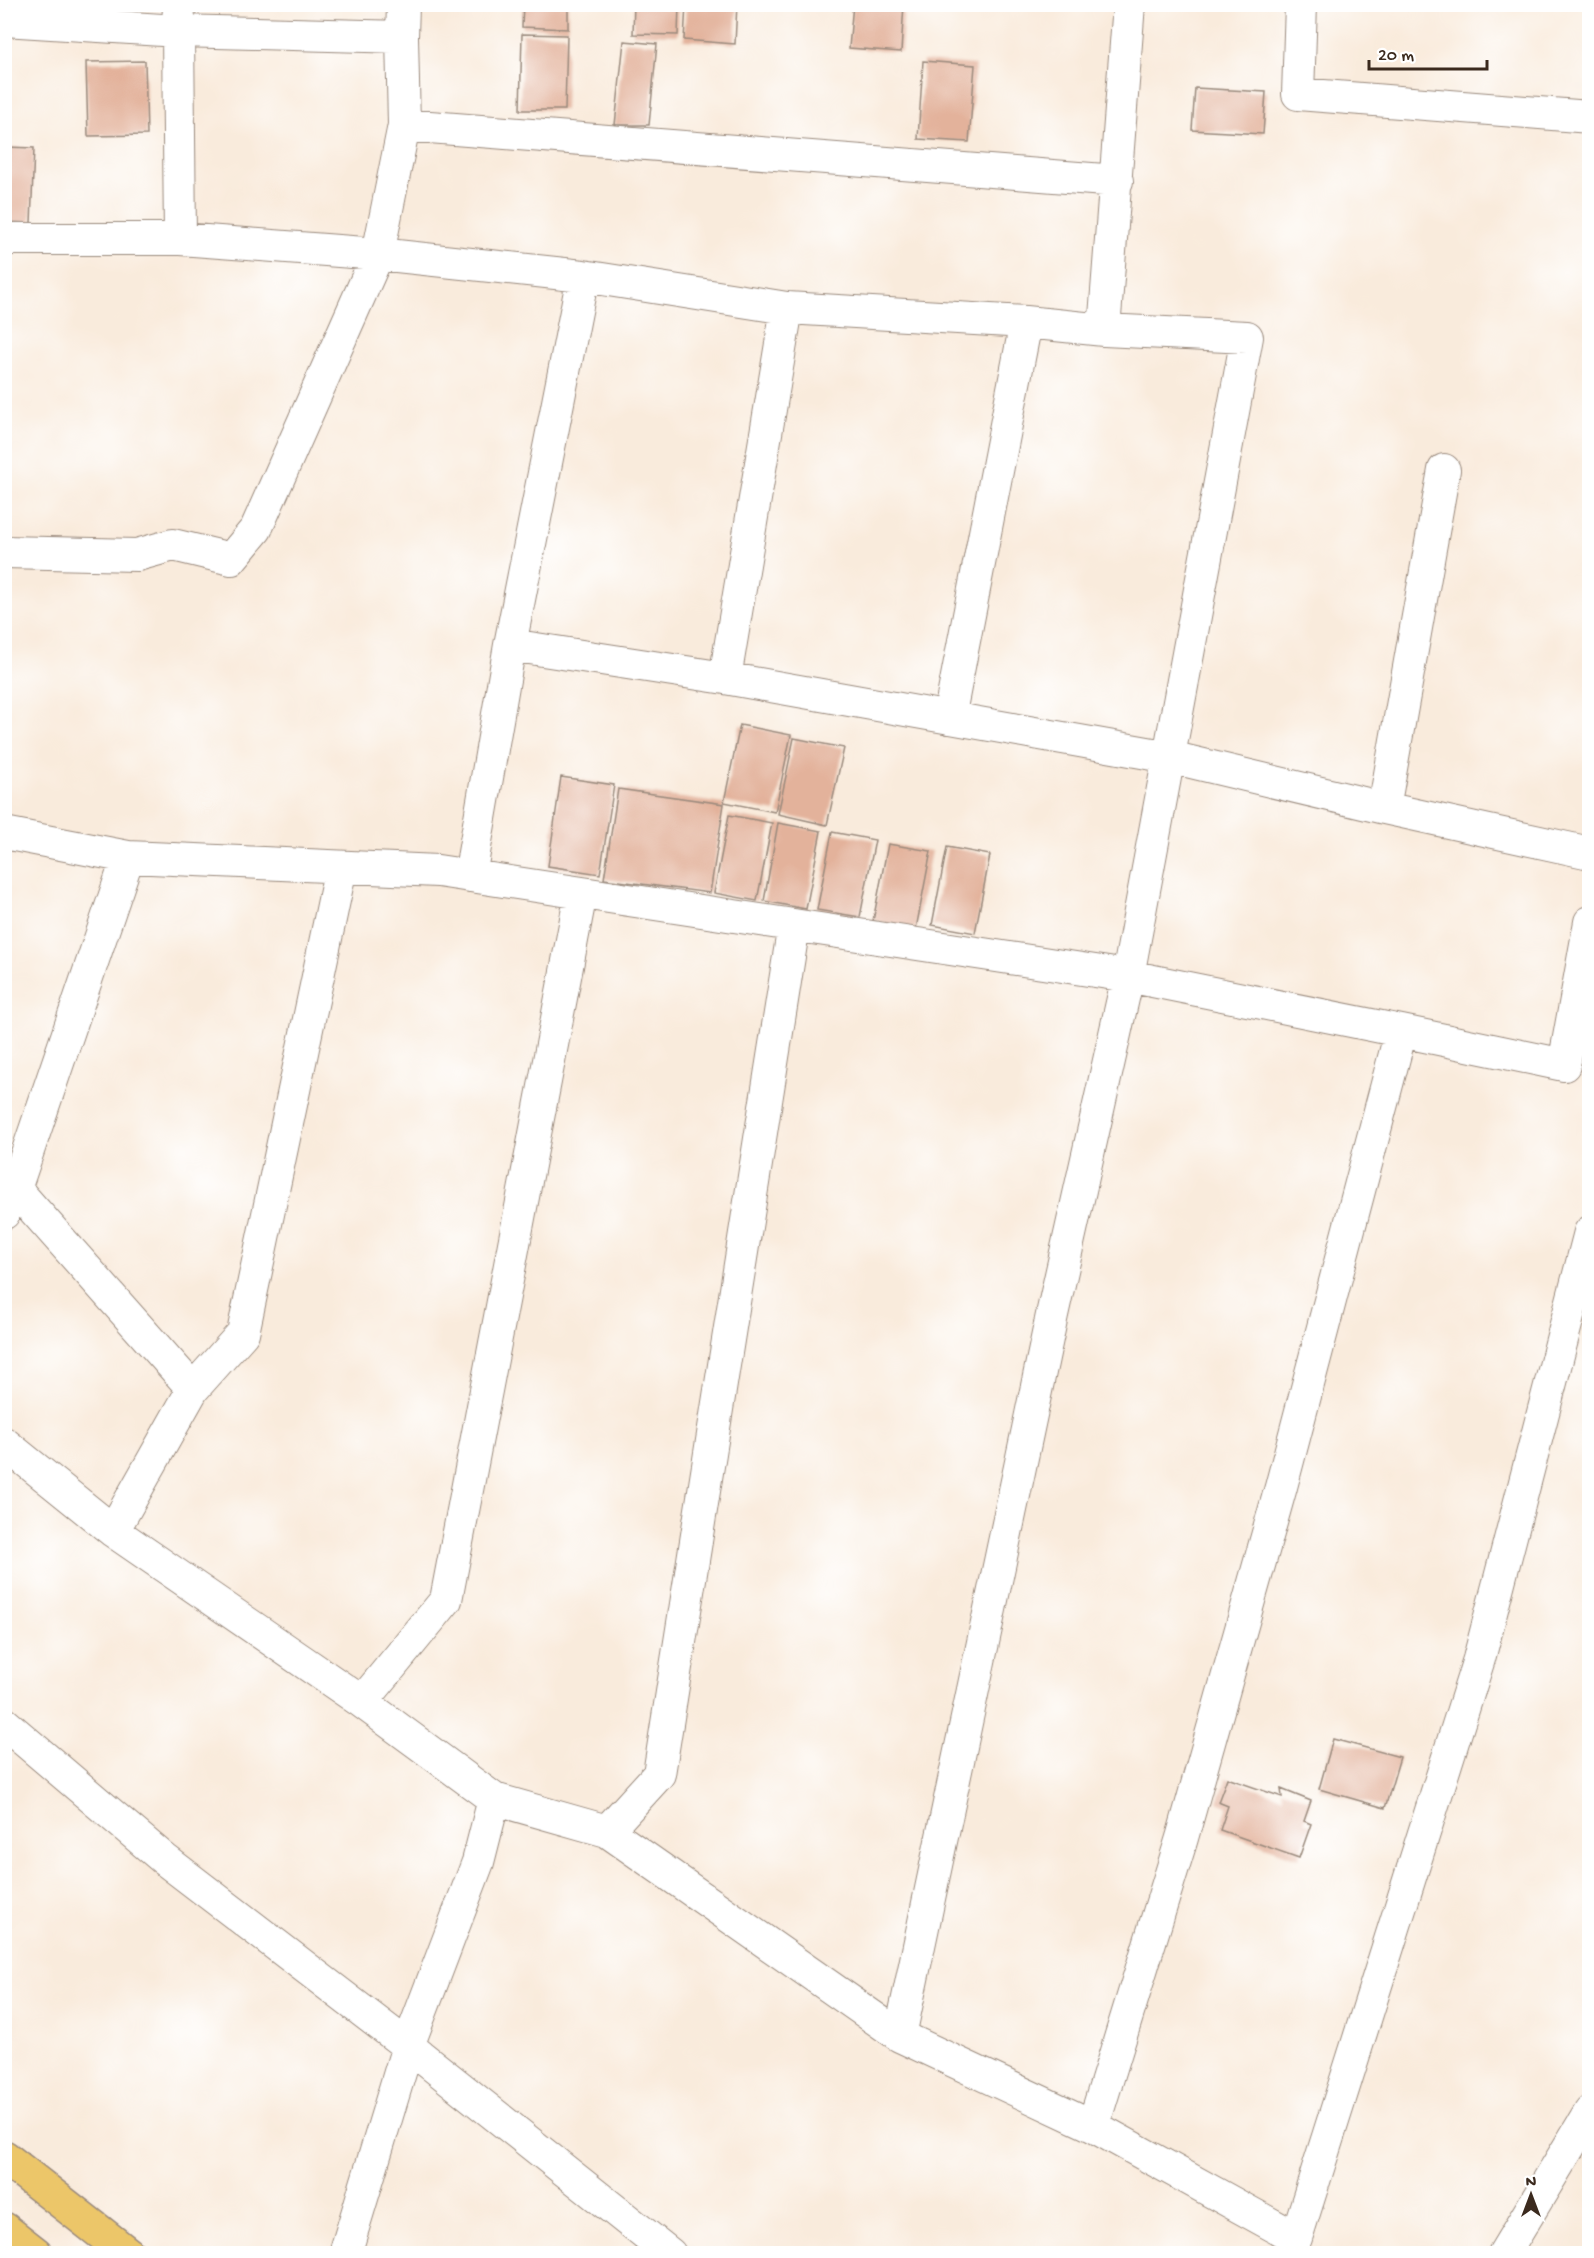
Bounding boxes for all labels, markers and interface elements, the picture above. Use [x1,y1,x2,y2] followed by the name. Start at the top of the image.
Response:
[1369,33,1488,71] scale bar
[1378,46,1414,67] text: 20 m
[1501,2165,1561,2225] north arrow
[1526,2174,1537,2193] text: N

